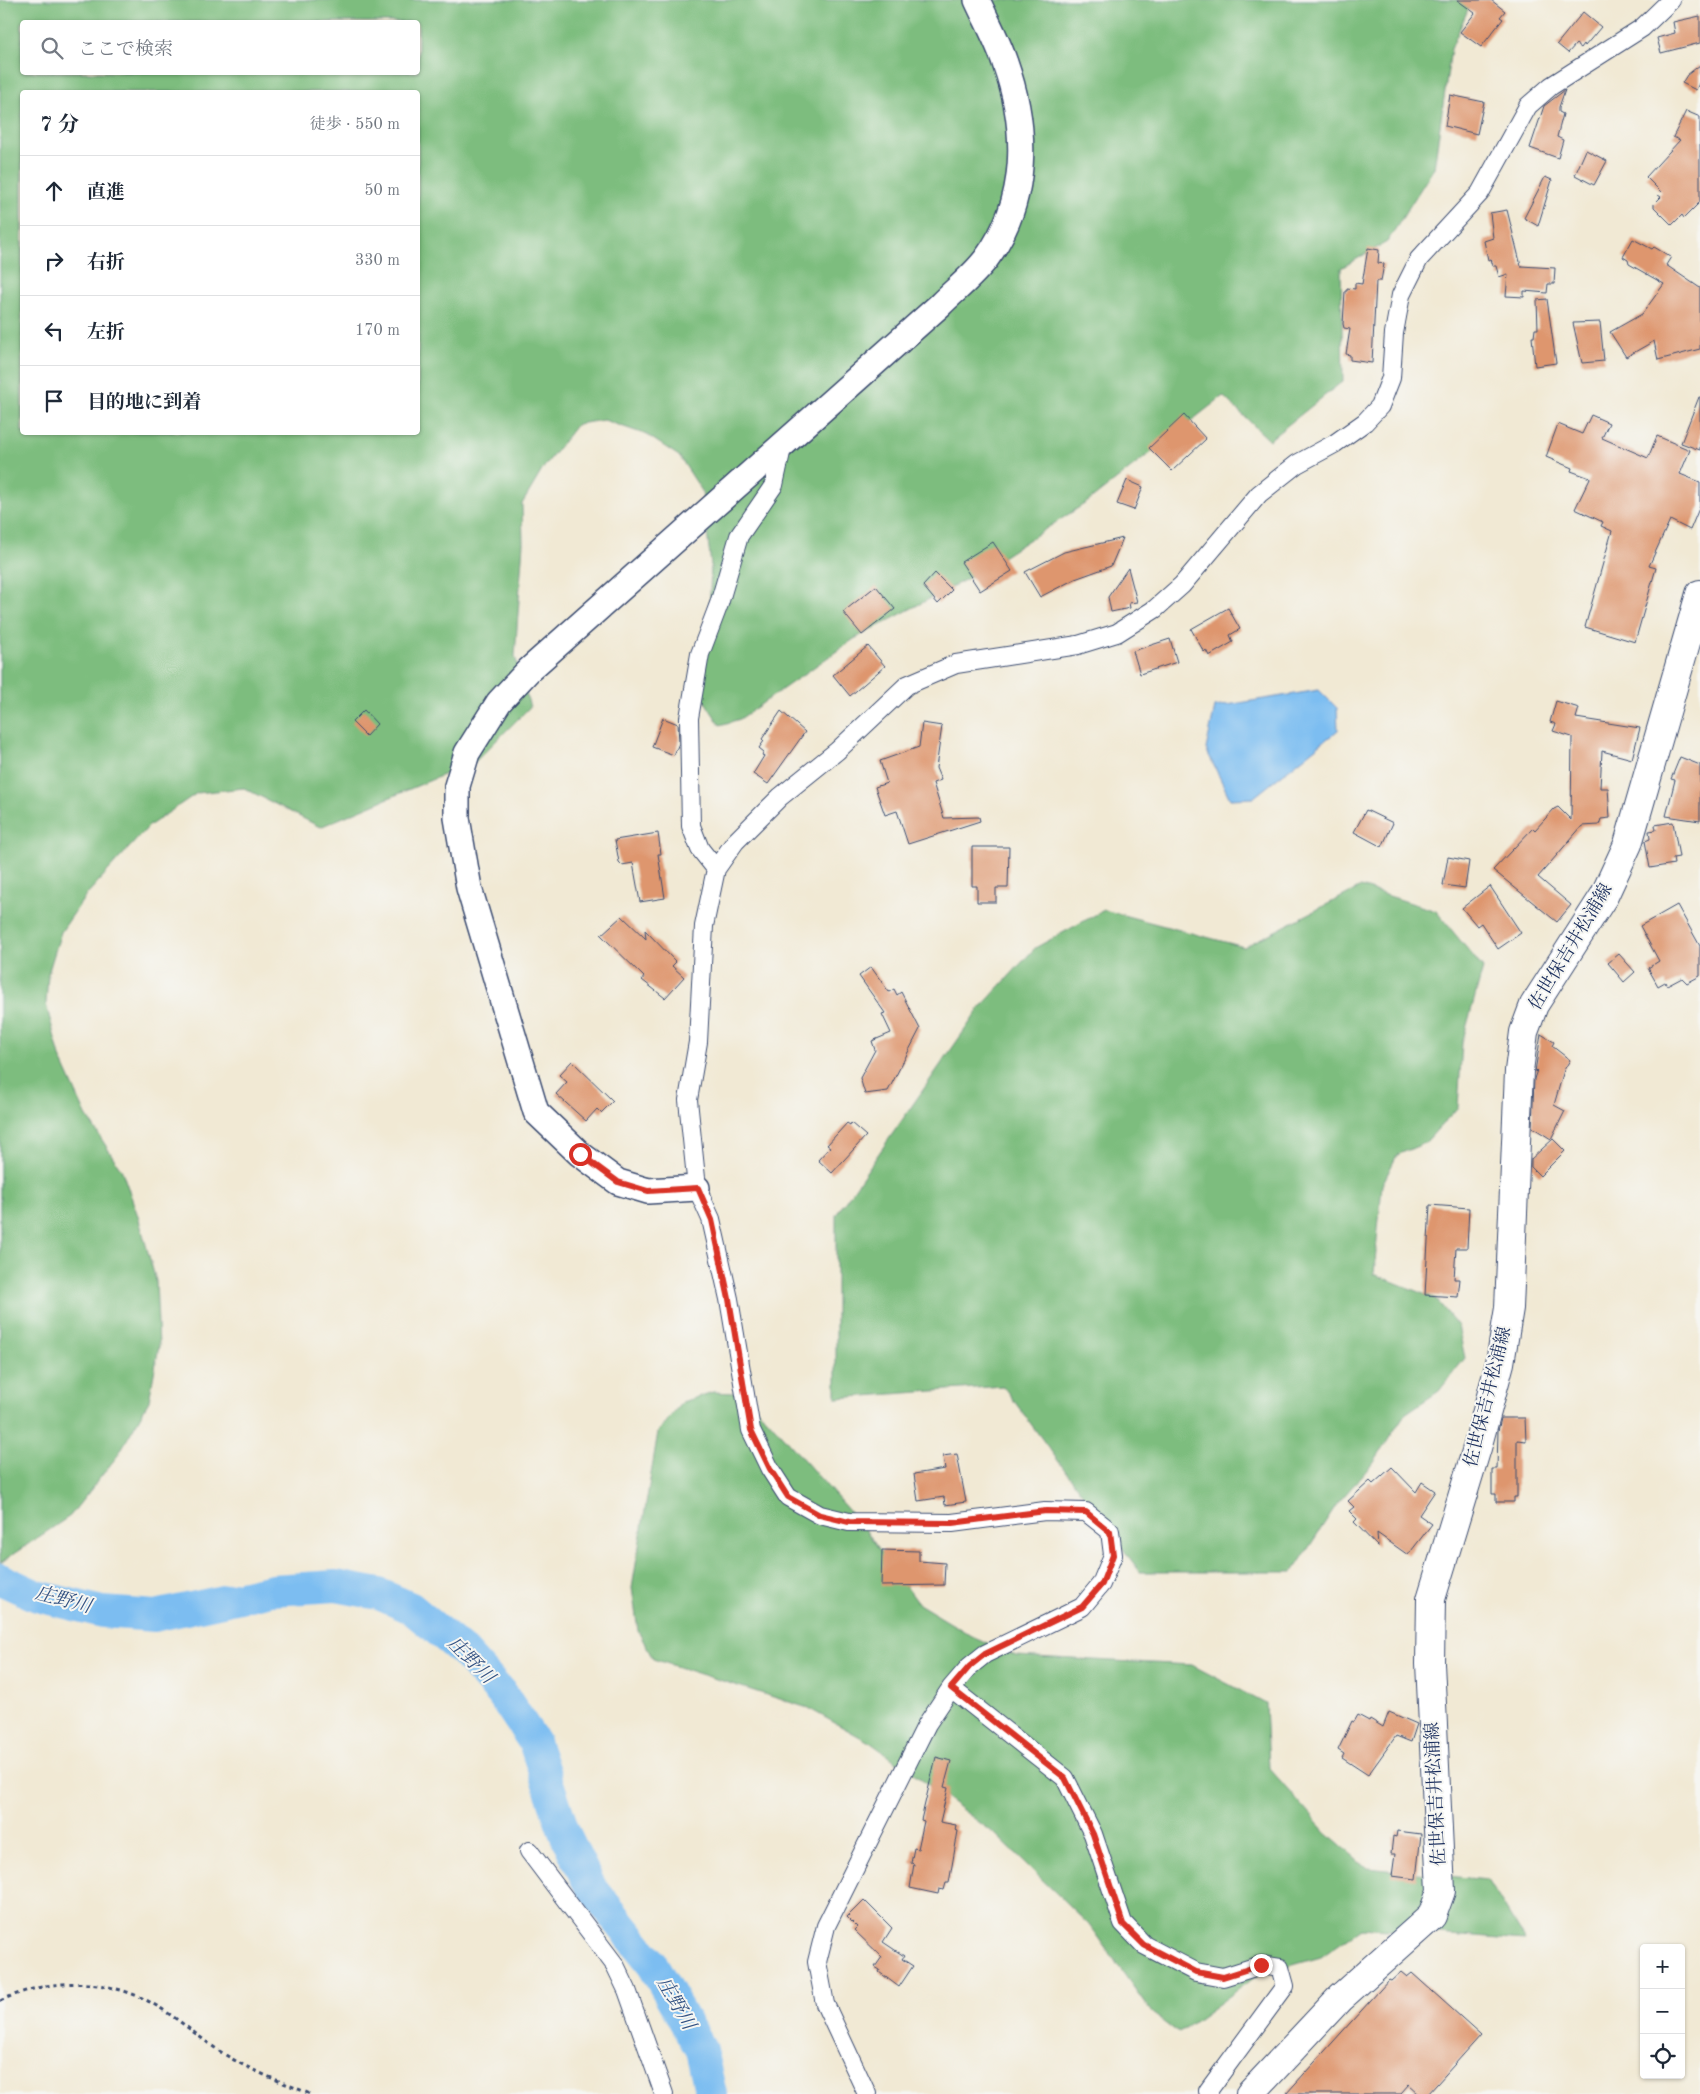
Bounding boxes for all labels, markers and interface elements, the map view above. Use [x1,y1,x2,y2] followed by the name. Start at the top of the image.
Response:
[20,20,420,75] search box
[38,34,66,62] icon: search
[78,41,173,60] text: ここで検索
[40,115,79,136] text: 7 分
[310,117,400,133] text: 徒歩 · 550 m
[40,177,68,205] icon: ahead
[364,183,400,199] text: 50 m
[87,184,125,203] text: 直進
[40,247,68,275] icon: right
[355,253,400,269] text: 330 m
[87,254,125,273] text: 右折
[40,317,68,345] icon: left
[355,323,400,339] text: 170 m
[87,324,125,343] text: 左折
[40,387,68,415] icon: arrive
[87,394,201,413] text: 目的地に到着
[1524,880,1616,1013] street label: 佐世保吉井松浦線
[569,1143,592,1166] route start
[1460,1324,1514,1469] street label: 佐世保吉井松浦線
[33,1583,95,1618] water label: 庄野川
[443,1633,500,1689] water label: 庄野川
[1421,1722,1449,1866] street label: 佐世保吉井松浦線
[1640,1944,1685,2079] map controls
[1640,1944,1685,1989] button: +
[1250,1954,1273,1977] route end
[653,1974,700,2035] water label: 庄野川
[1640,1989,1685,2034] button: −
[1640,2034,1685,2079] button: locate

